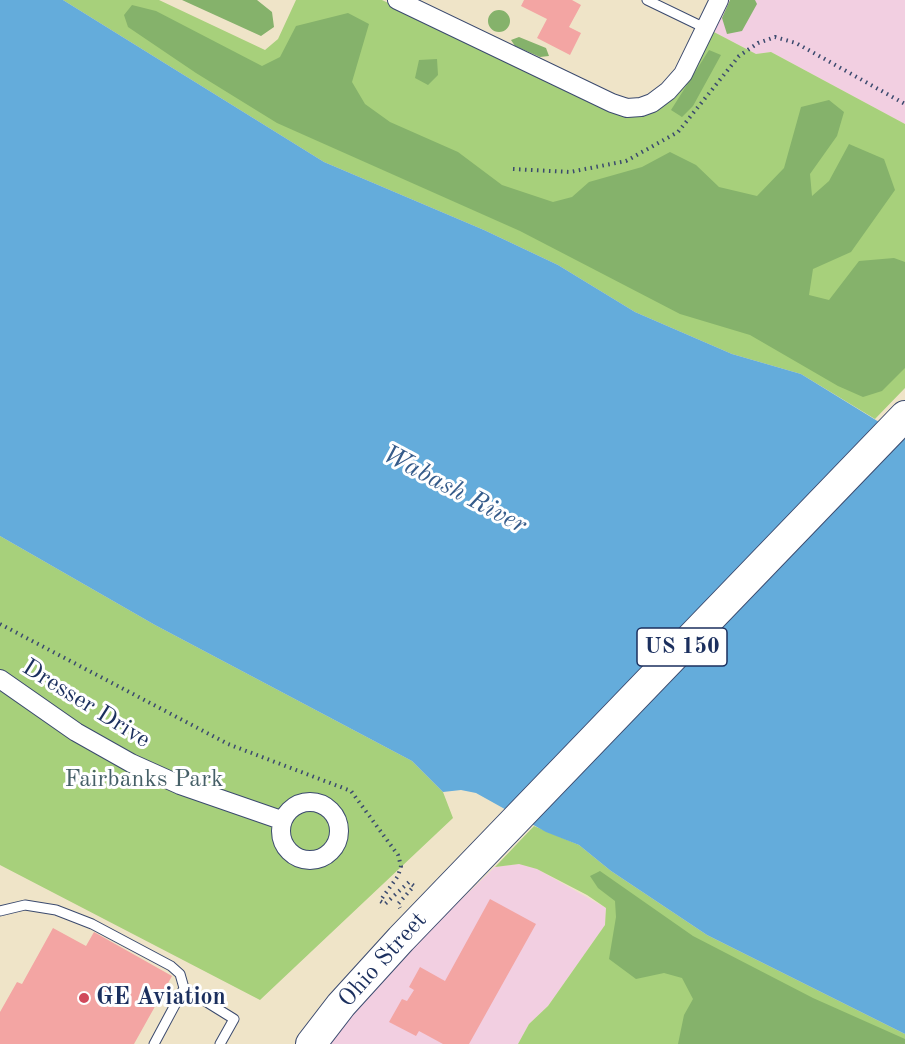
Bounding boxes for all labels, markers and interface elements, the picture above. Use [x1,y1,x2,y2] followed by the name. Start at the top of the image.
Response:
[376,439,532,541] water label: Wabash River
[637,628,727,666] road number: US 150
[17,653,155,755] street label: Dresser Drive
[64,766,224,794] park label: Fairbanks Park
[333,906,433,1014] street label: Ohio Street
[96,984,226,1012] place label: GE Aviation
[77,991,91,1005] marker: GE Aviation

